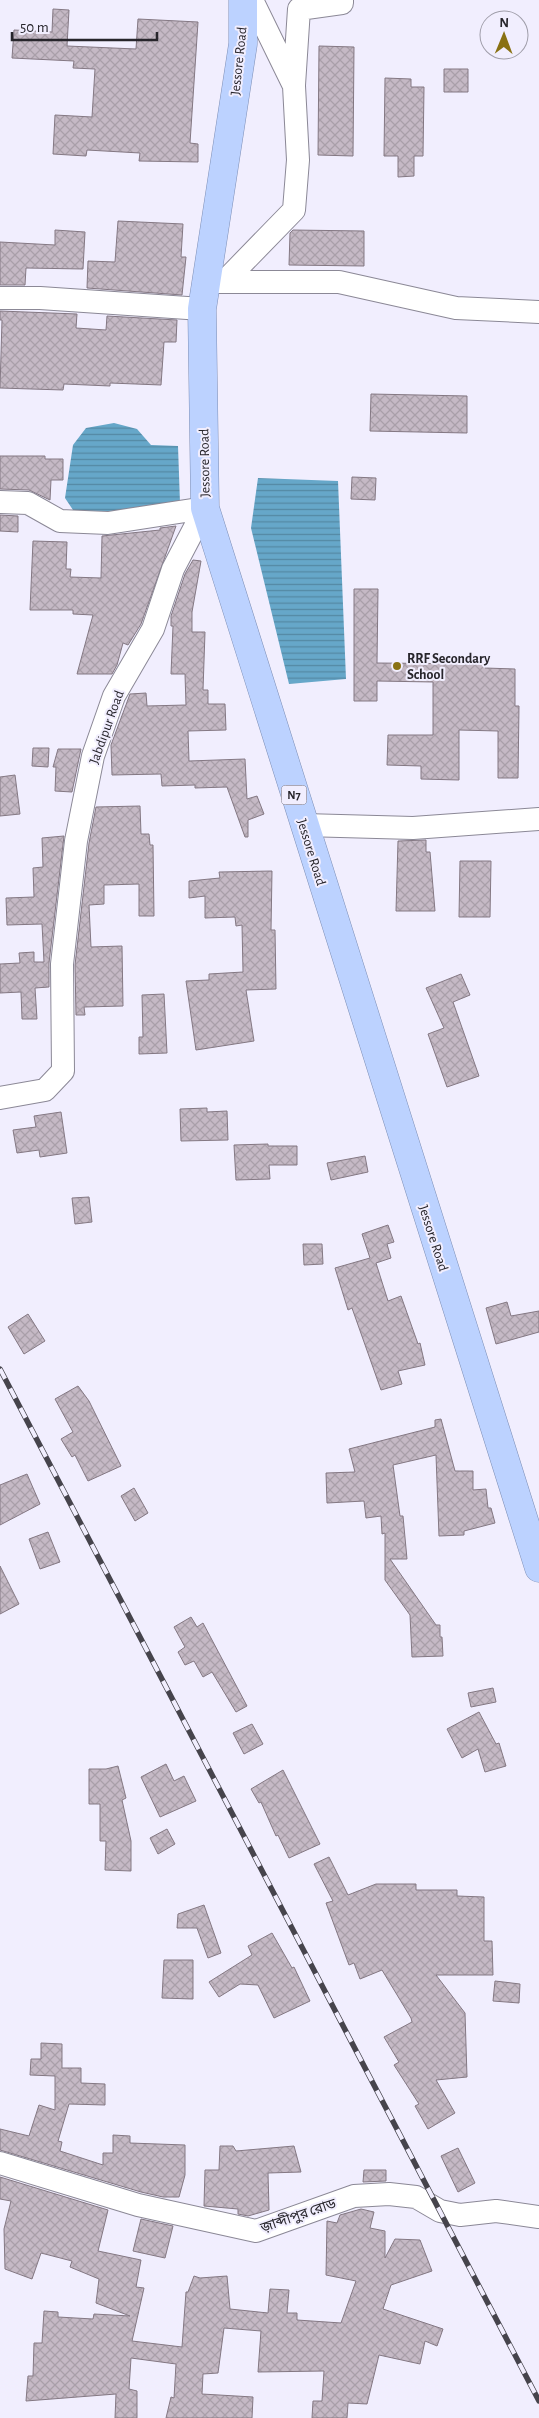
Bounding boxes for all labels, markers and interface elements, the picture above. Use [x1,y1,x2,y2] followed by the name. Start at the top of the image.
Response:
[12,10,158,42] scale bar
[479,10,529,60] north arrow
[499,16,509,30] text: N
[20,20,49,35] text: 50 m
[228,26,250,96] street label: Jessore Road
[197,428,213,497] street label: Jessore Road
[407,652,491,682] place label: RRF Secondary School
[391,660,403,672] marker: RRF Secondary School
[87,689,127,766] street label: Jabdipur Road
[282,786,306,804] road number: N7
[294,817,328,887] street label: Jessore Road
[416,1203,450,1273] street label: Jessore Road
[257,2194,339,2237] street label: জ়াব্দীপুর রোড

